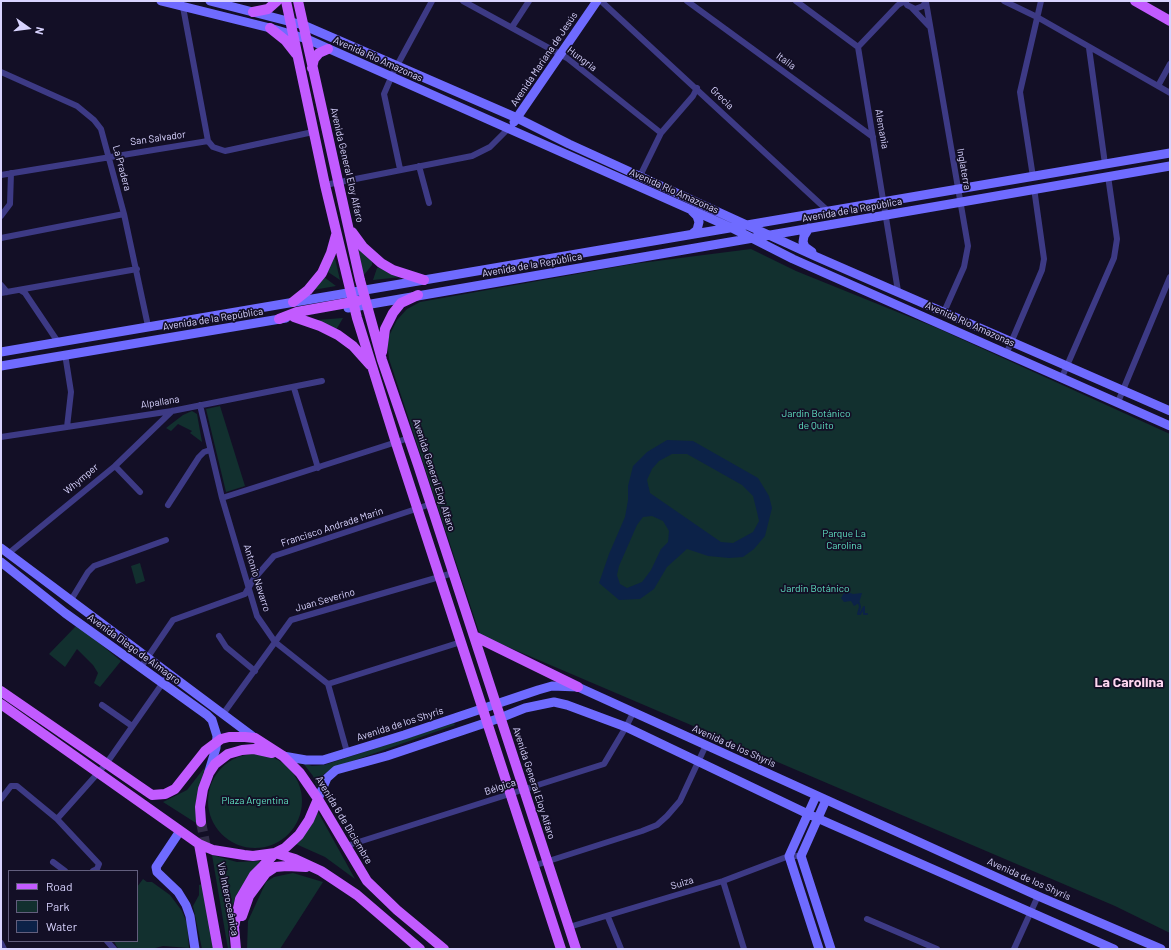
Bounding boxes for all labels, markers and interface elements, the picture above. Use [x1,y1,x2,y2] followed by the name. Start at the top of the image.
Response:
[8,8,48,48] north arrow
[508,10,580,108] street label: Avenida Mariana de Jesús
[33,26,47,36] text: N
[331,34,425,84] street label: Avenida Río Amazonas
[565,44,599,74] street label: Hungria
[774,50,798,72] street label: Italia
[708,84,736,112] street label: Grecia
[328,106,366,224] street label: Avenida General Eloy Alfaro
[873,108,891,150] street label: Alemania
[130,128,186,148] street label: San Salvador
[110,144,134,192] street label: La Pradera
[954,147,974,191] street label: Inglaterra
[627,166,721,216] street label: Avenida Río Amazonas
[801,195,903,225] street label: Avenida de la República
[481,250,583,280] street label: Avenida de la República
[923,299,1017,349] street label: Avenida Río Amazonas
[162,305,264,333] street label: Avenida de la República
[140,393,180,411] street label: Alpallana
[782,408,850,432] park label: Jardin Botánico de Quito
[410,417,458,533] street label: Avenida General Eloy Alfaro
[61,461,101,497] street label: Whymper
[279,505,385,549] street label: Francisco Andrade Marin
[822,528,866,552] park label: Parque La Carolina
[241,543,273,613] street label: Antonio Navarro
[781,583,849,595] park label: Jardin Botánico
[294,586,356,614] street label: Juan Severino
[85,611,183,687] street label: Avenida Diego de Almagro
[1094,674,1164,690] district label: La Carolina
[355,704,445,744] street label: Avenida de los Shyris
[690,722,778,770] street label: Avenida de los Shyris
[510,725,558,841] street label: Avenida General Eloy Alfaro
[313,774,375,866] street label: Avenida 6 de Diciembre
[483,776,517,798] street label: Bélgica
[221,795,289,807] park label: Plaza Argentina
[985,855,1073,903] street label: Avenida de los Shyris
[215,861,241,937] street label: Vía Interoceánica
[8,870,138,942] legend
[669,874,695,892] street label: Suiza
[46,879,73,893] text: Road
[46,899,70,913] text: Park
[46,919,77,933] text: Water

